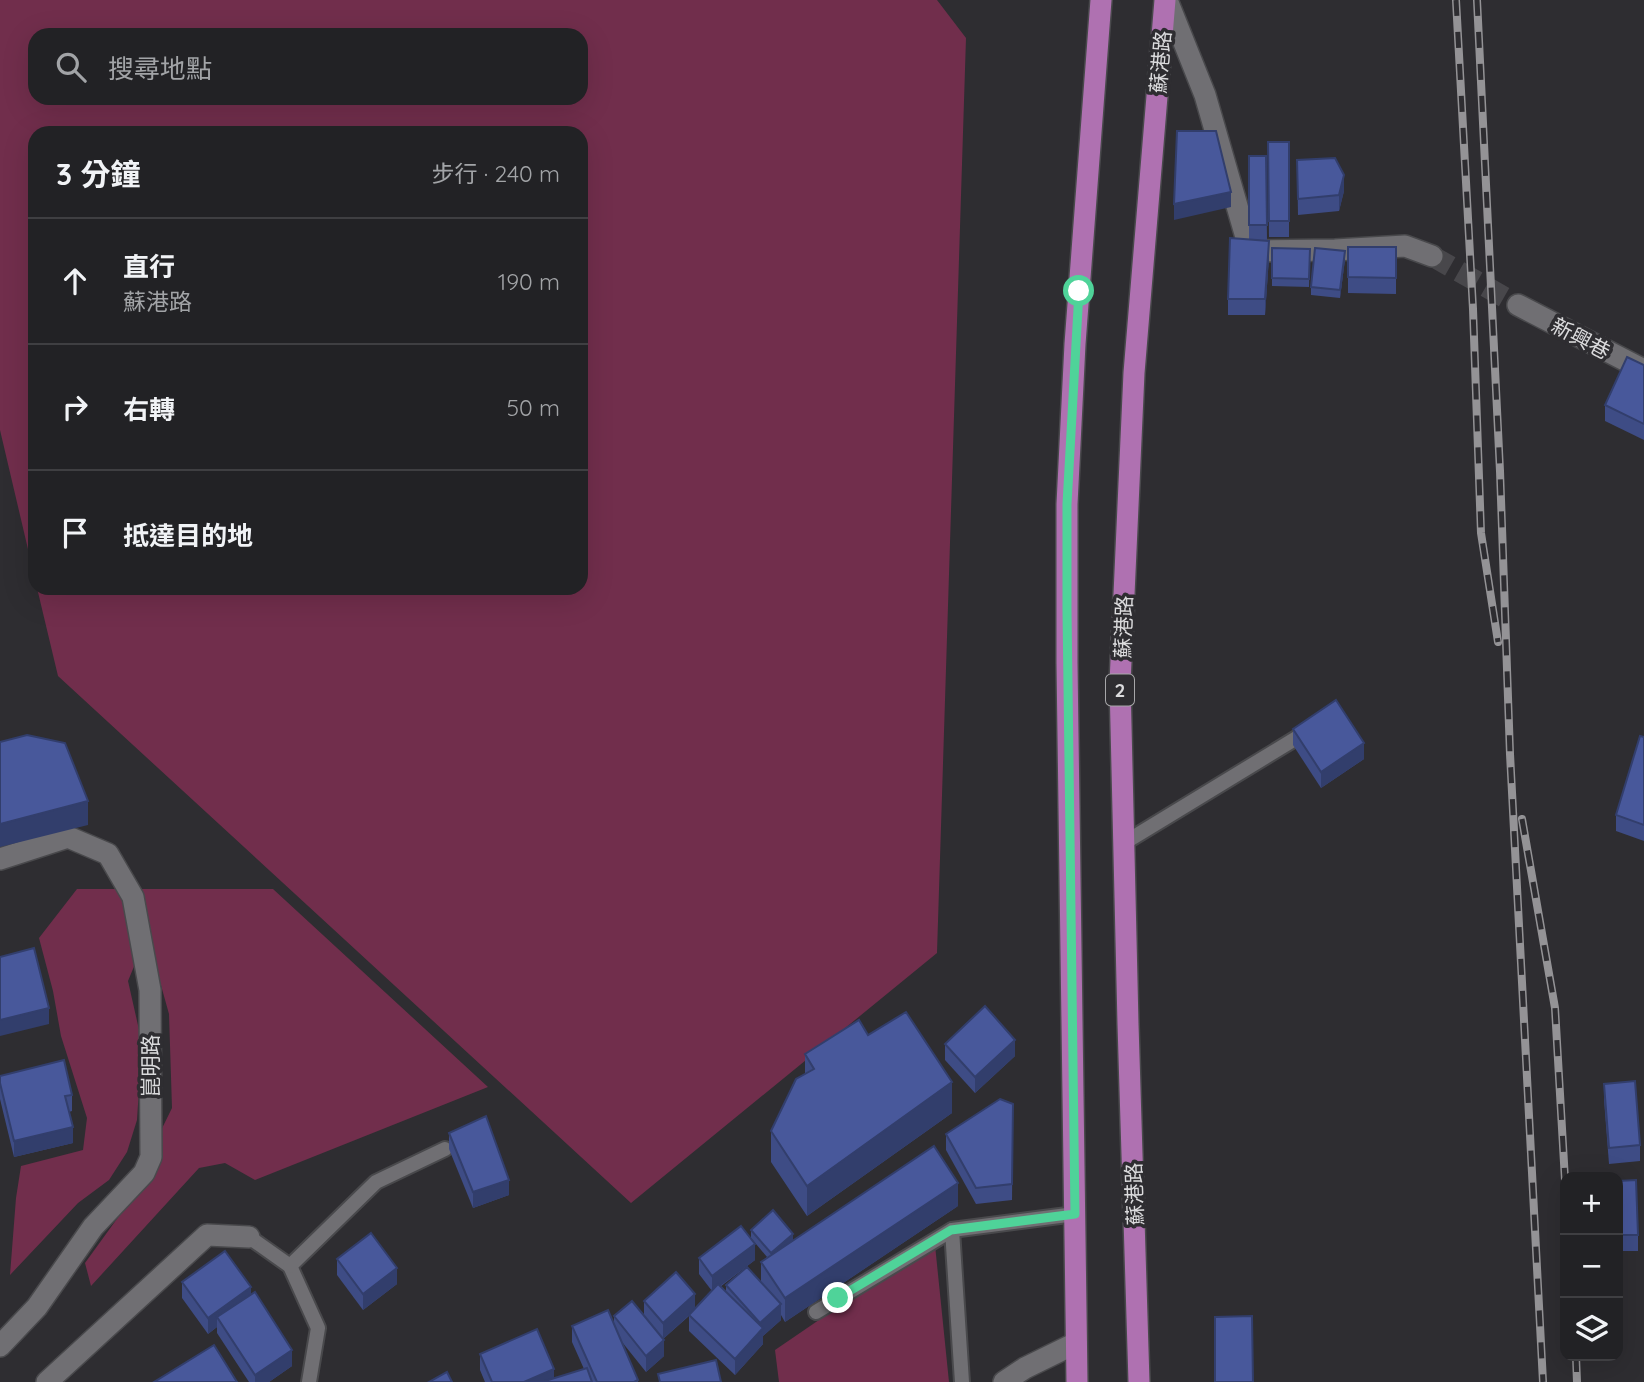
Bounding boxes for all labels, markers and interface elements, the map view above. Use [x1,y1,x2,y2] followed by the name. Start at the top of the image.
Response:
[28,28,588,105] search box
[1144,29,1176,95] street label: 蘇港路
[52,48,90,86] icon: search
[108,52,212,85] text: 搜尋地點
[56,155,141,193] text: 3 分鐘
[431,159,560,188] text: 步行 · 240 m
[123,250,175,283] text: 直行
[56,262,94,300] icon: ahead
[498,267,560,296] text: 190 m
[1063,275,1094,306] route start
[123,287,192,316] text: 蘇港路
[1547,312,1615,364] street label: 新興巷
[56,388,94,426] icon: right
[123,393,175,426] text: 右轉
[507,393,560,422] text: 50 m
[56,514,94,552] icon: arrive
[123,519,253,552] text: 抵達目的地
[1109,595,1137,659] street label: 蘇港路
[1106,674,1134,706] road number: 2
[137,1035,163,1098] street label: 崑明路
[1120,1162,1148,1226] street label: 蘇港路
[1560,1172,1623,1361] map controls
[1560,1172,1623,1235] button: +
[1560,1235,1623,1298] button: −
[822,1282,853,1313] route end
[1560,1298,1623,1361] button: layers

